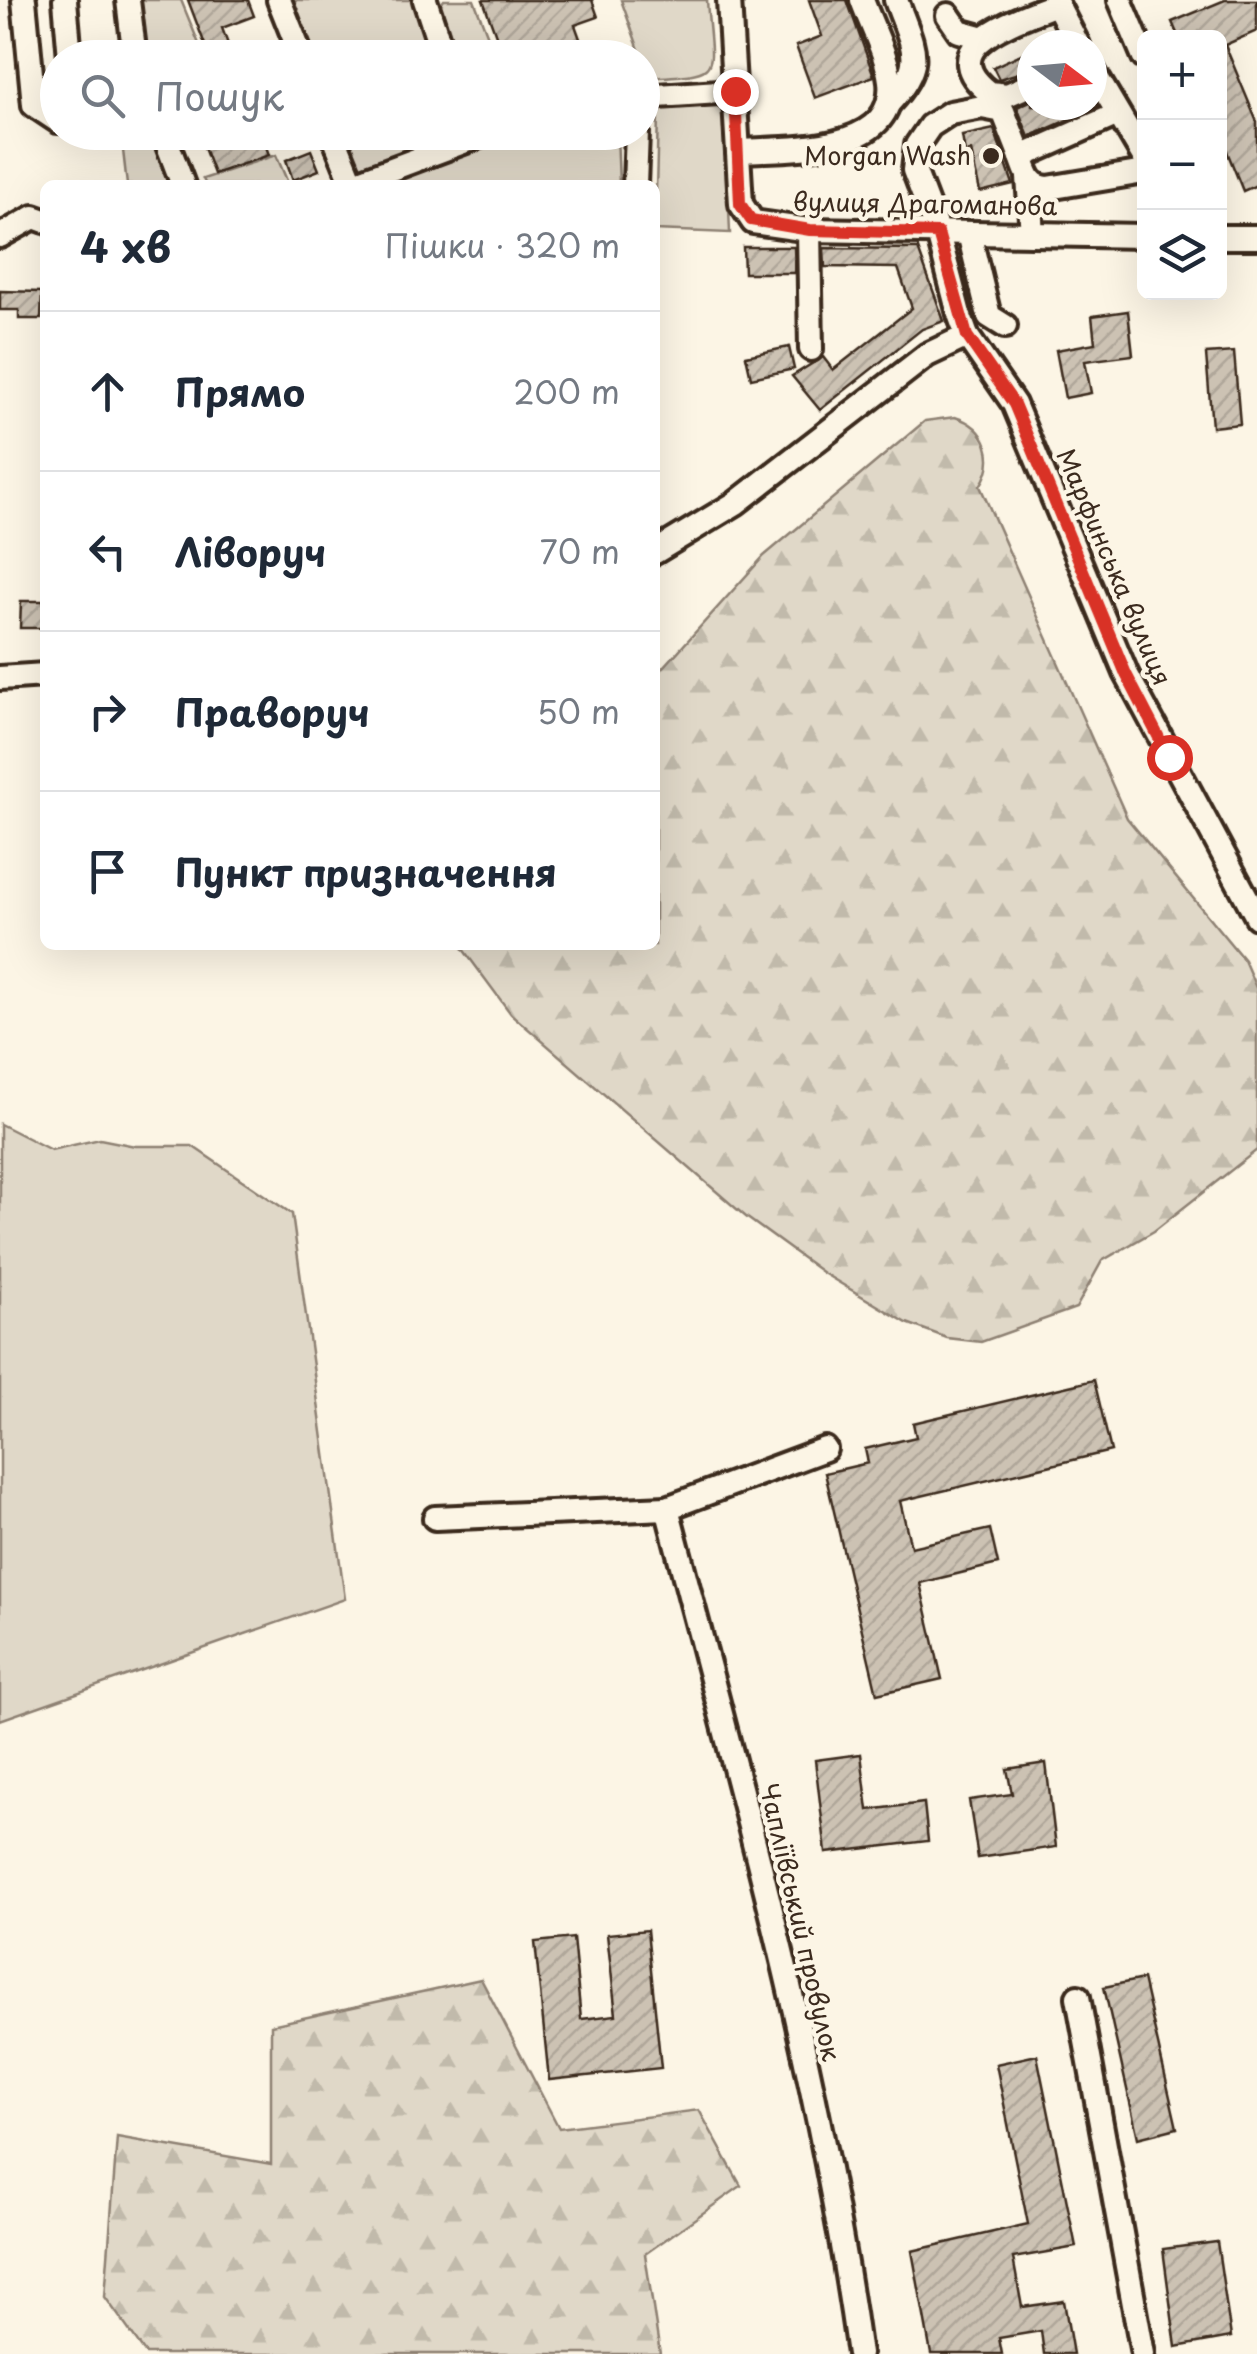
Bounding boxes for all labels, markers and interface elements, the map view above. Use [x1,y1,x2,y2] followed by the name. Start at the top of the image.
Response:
[1017,30,1107,120] north arrow
[1137,30,1227,300] map controls
[1137,30,1227,120] button: +
[40,40,660,150] search box
[155,67,284,124] text: Пошук
[75,68,130,123] icon: search
[713,69,759,115] route end
[1137,120,1227,210] button: −
[804,136,971,174] place label: Morgan Wash
[980,145,1002,167] marker: Morgan Wash
[793,182,1058,224] street label: вулиця Драгоманова
[1137,210,1227,300] button: layers
[80,214,171,277] text: 4 хв
[385,221,620,269] text: Пішки · 320 m
[175,363,305,420] text: Прямо
[80,364,135,419] icon: ahead
[513,367,620,415] text: 200 m
[1048,442,1182,691] street label: Марфинська вулиця
[175,523,326,580] text: Ліворуч
[80,524,135,579] icon: left
[540,527,620,575] text: 70 m
[175,683,370,740] text: Праворуч
[80,684,135,739] icon: right
[537,687,620,735] text: 50 m
[1147,735,1193,781] route start
[175,843,557,900] text: Пункт призначення
[80,844,135,899] icon: arrive
[751,1779,851,2065] street label: Чапліївський провулок

